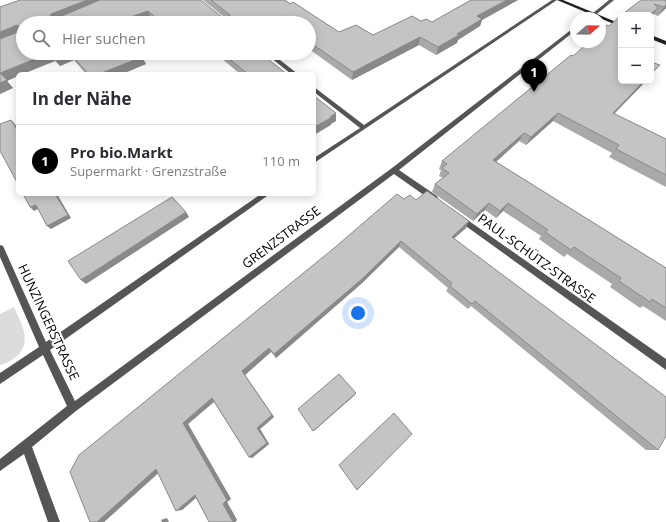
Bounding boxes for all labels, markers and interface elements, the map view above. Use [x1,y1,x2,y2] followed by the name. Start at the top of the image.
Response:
[570,12,606,48] north arrow
[618,12,654,84] map controls
[618,12,654,48] button: +
[16,16,316,60] search box
[30,27,52,49] icon: search
[62,28,146,48] text: Hier suchen
[618,48,654,84] button: −
[521,59,547,92] pin: 1
[32,87,131,110] text: In der Nähe
[70,142,173,162] text: Pro bio.Markt
[41,152,49,170] text: 1
[262,152,300,170] text: 110 m
[70,162,227,180] text: Supermarkt · Grenzstraße
[238,202,324,272] street label: GRENZSTRASSE
[474,209,600,307] street label: PAUL-SCHÜTZ-STRASSE
[14,261,84,383] street label: HUNZINGERSTRASSE
[348,303,368,323] your location

